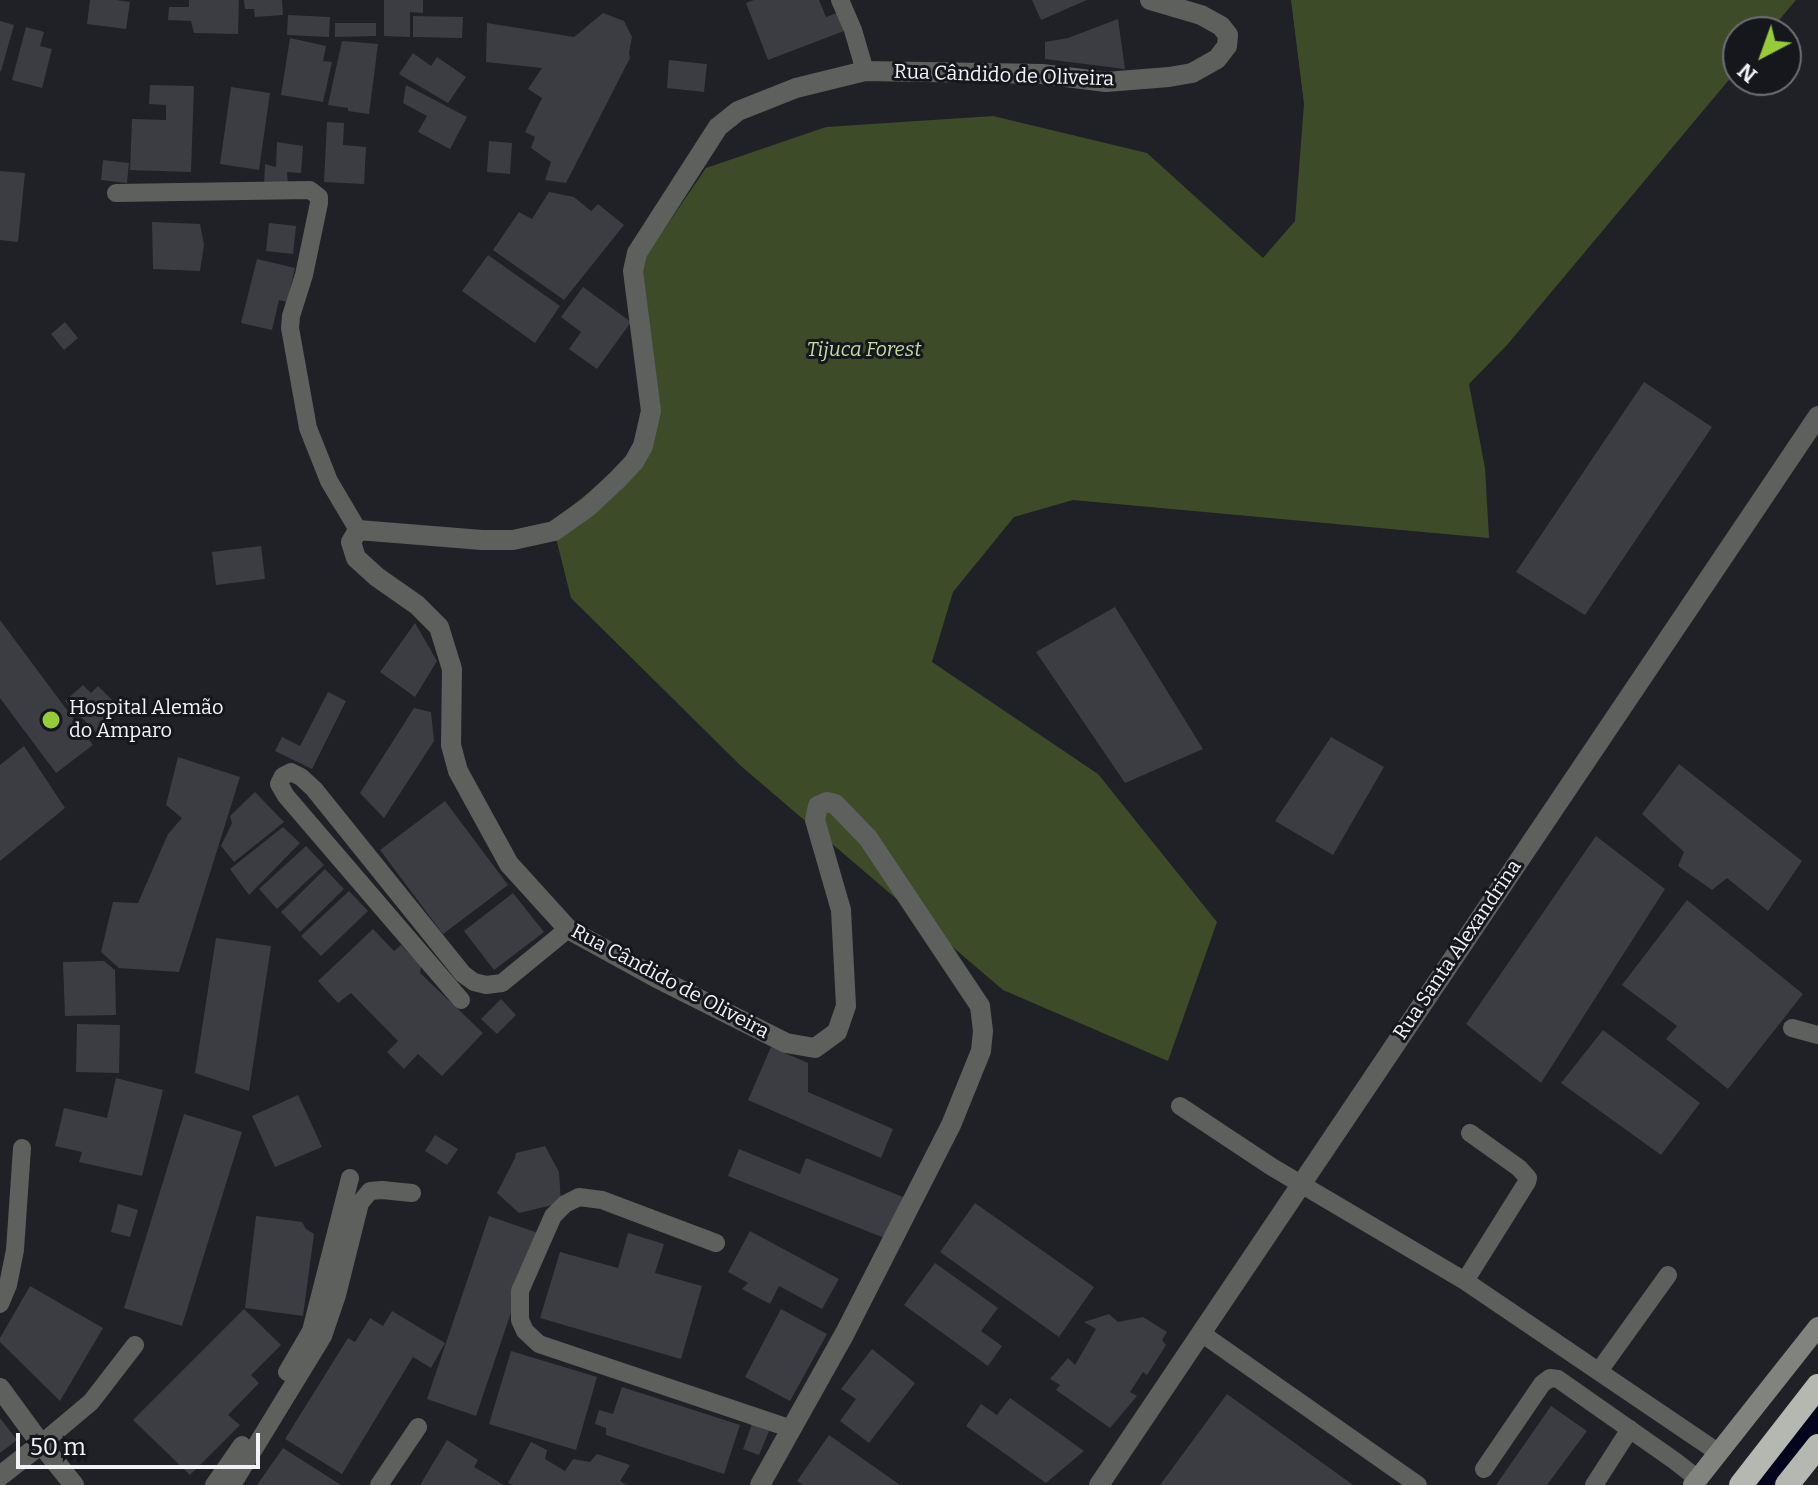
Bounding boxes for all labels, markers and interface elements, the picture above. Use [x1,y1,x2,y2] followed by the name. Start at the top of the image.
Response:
[1722,16,1802,96] north arrow
[1732,57,1763,89] text: N
[893,60,1115,92] street label: Rua Cândido de Oliveira
[807,338,921,362] park label: Tijuca Forest
[69,696,223,743] place label: Hospital Alemão do Amparo
[40,709,62,731] marker: Hospital Alemão do Amparo
[1389,856,1527,1044] street label: Rua Santa Alexandrina
[567,920,773,1044] street label: Rua Cândido de Oliveira
[20,1417,264,1467] scale bar
[30,1433,86,1461] text: 50 m

